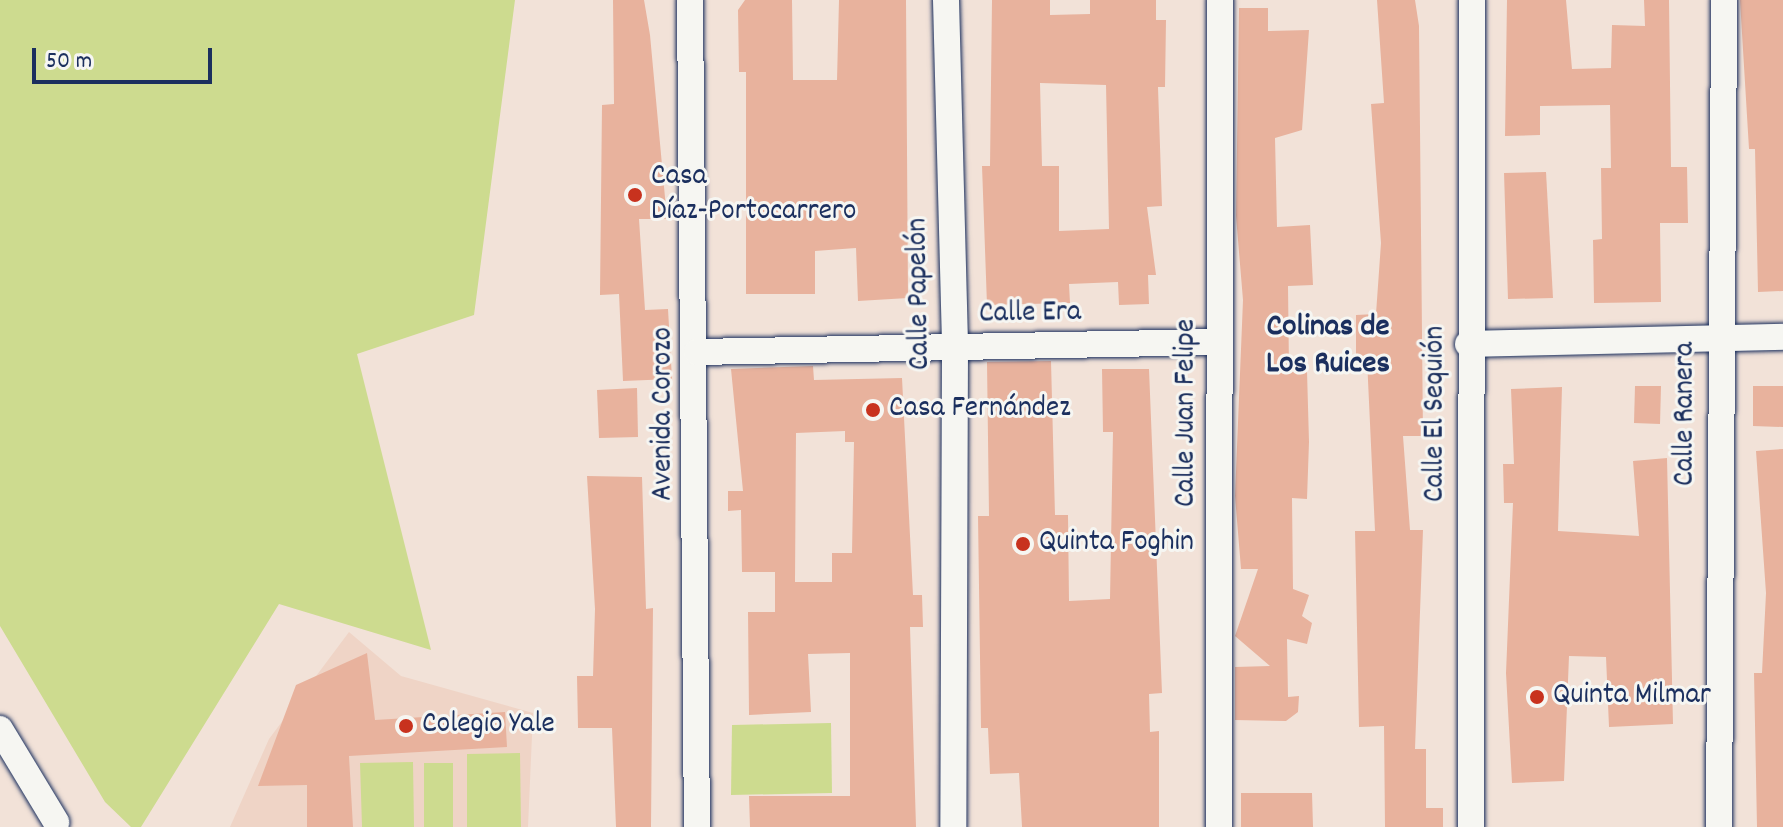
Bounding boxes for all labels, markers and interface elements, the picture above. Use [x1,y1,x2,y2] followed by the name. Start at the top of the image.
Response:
[36,32,216,82] scale bar
[46,45,92,79] text: 50 m
[651,160,856,230] place label: Casa Díaz-Portocarrero
[626,186,644,204] marker: Casa Díaz-Portocarrero
[902,218,940,370] street label: Calle Papelón
[979,296,1081,334] street label: Calle Era
[1266,310,1390,385] district label: Colinas de Los Ruices
[1170,319,1206,507] street label: Calle Juan Felipe
[1419,326,1455,502] street label: Calle El Sequión
[647,327,683,501] street label: Avenida Corozo
[1669,342,1705,486] street label: Calle Ranera
[889,392,1071,428] place label: Casa Fernández
[864,401,882,419] marker: Casa Fernández
[1039,526,1194,562] place label: Quinta Foghin
[1014,535,1032,553] marker: Quinta Foghin
[1553,679,1711,715] place label: Quinta Milmar
[1528,688,1546,706] marker: Quinta Milmar
[422,708,555,744] place label: Colegio Yale
[397,717,415,735] marker: Colegio Yale

